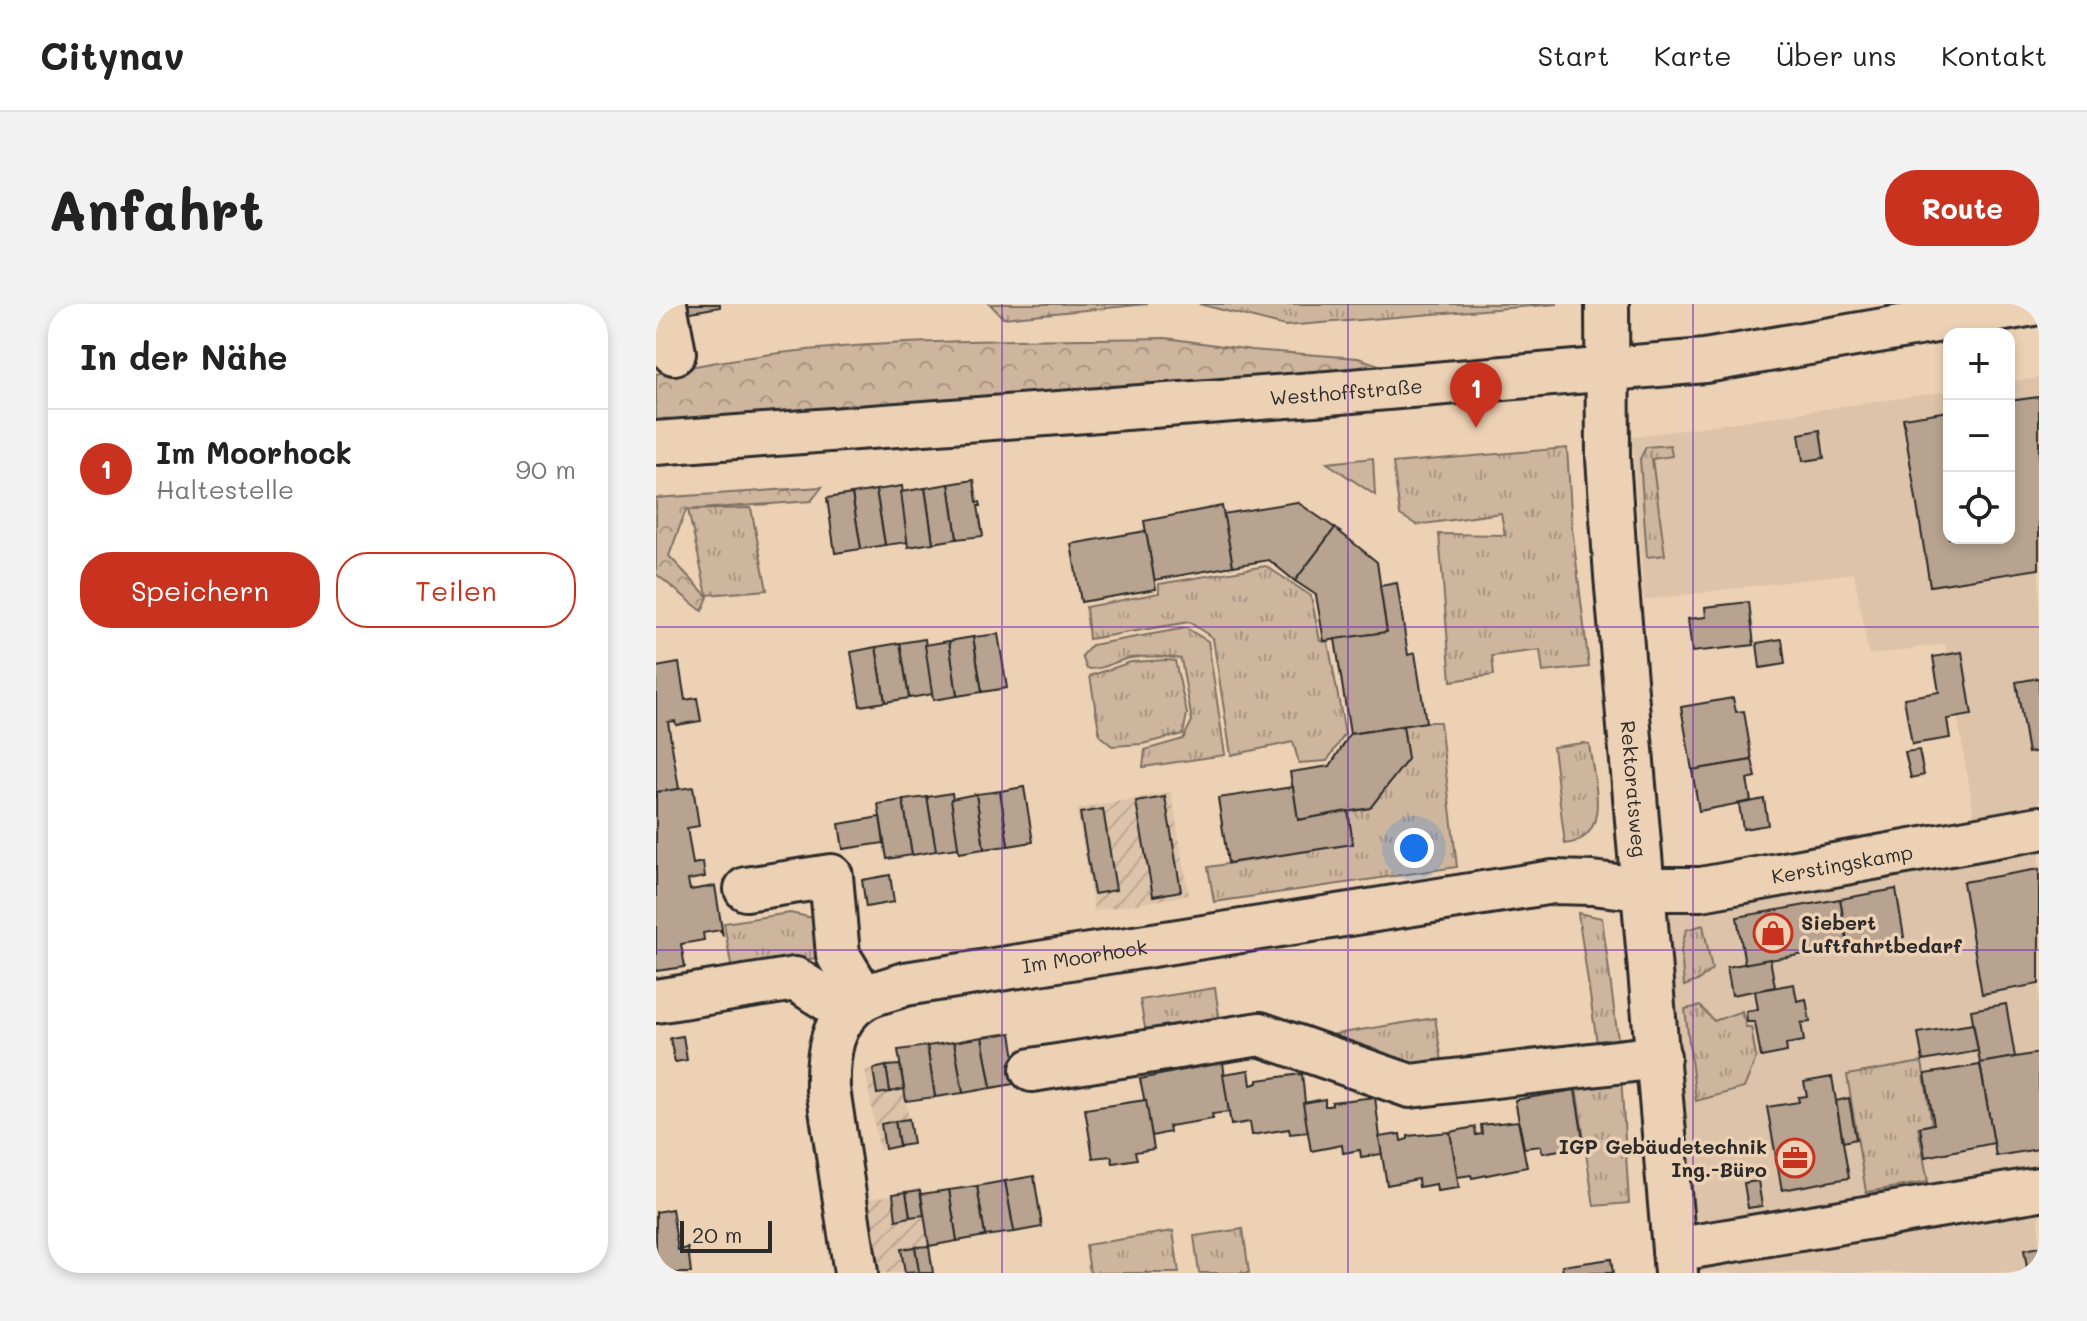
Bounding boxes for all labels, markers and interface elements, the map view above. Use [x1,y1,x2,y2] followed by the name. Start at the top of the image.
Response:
[40,30,184,80] text: Citynav
[1538,37,1609,73] text: Start
[1653,37,1732,73] text: Karte
[1776,37,1897,73] text: Über uns
[1941,37,2047,73] text: Kontakt
[1885,170,2039,246] button: Route
[48,172,264,245] text: Anfahrt
[1943,328,2015,544] map controls
[1943,328,2015,400] button: +
[80,334,288,379] text: In der Nähe
[1450,362,1502,428] pin: 1
[1269,372,1424,410] street label: Westhoffstraße
[1943,400,2015,472] button: −
[156,432,352,472] text: Im Moorhock
[100,452,112,486] text: 1
[516,452,576,486] text: 90 m
[156,472,294,506] text: Haltestelle
[1943,472,2015,544] button: locate
[80,552,320,628] button: Speichern
[336,552,576,628] button: Teilen
[1615,720,1653,858] street label: Rektoratsweg
[1394,828,1434,868] your location
[1769,838,1915,889] street label: Kerstingskamp
[1801,909,1962,958] place label: Siebert Luftfahrtbedarf
[1752,912,1794,954] shop icon: Siebert Luftfahrtbedarf
[1020,933,1149,978] street label: Im Moorhock
[1559,1133,1767,1182] place label: IGP Gebäudetechnik Ing.-Büro
[1774,1137,1816,1179] office icon: IGP Gebäudetechnik Ing.-Büro
[680,1217,772,1253] scale bar
[692,1220,742,1249] text: 20 m

